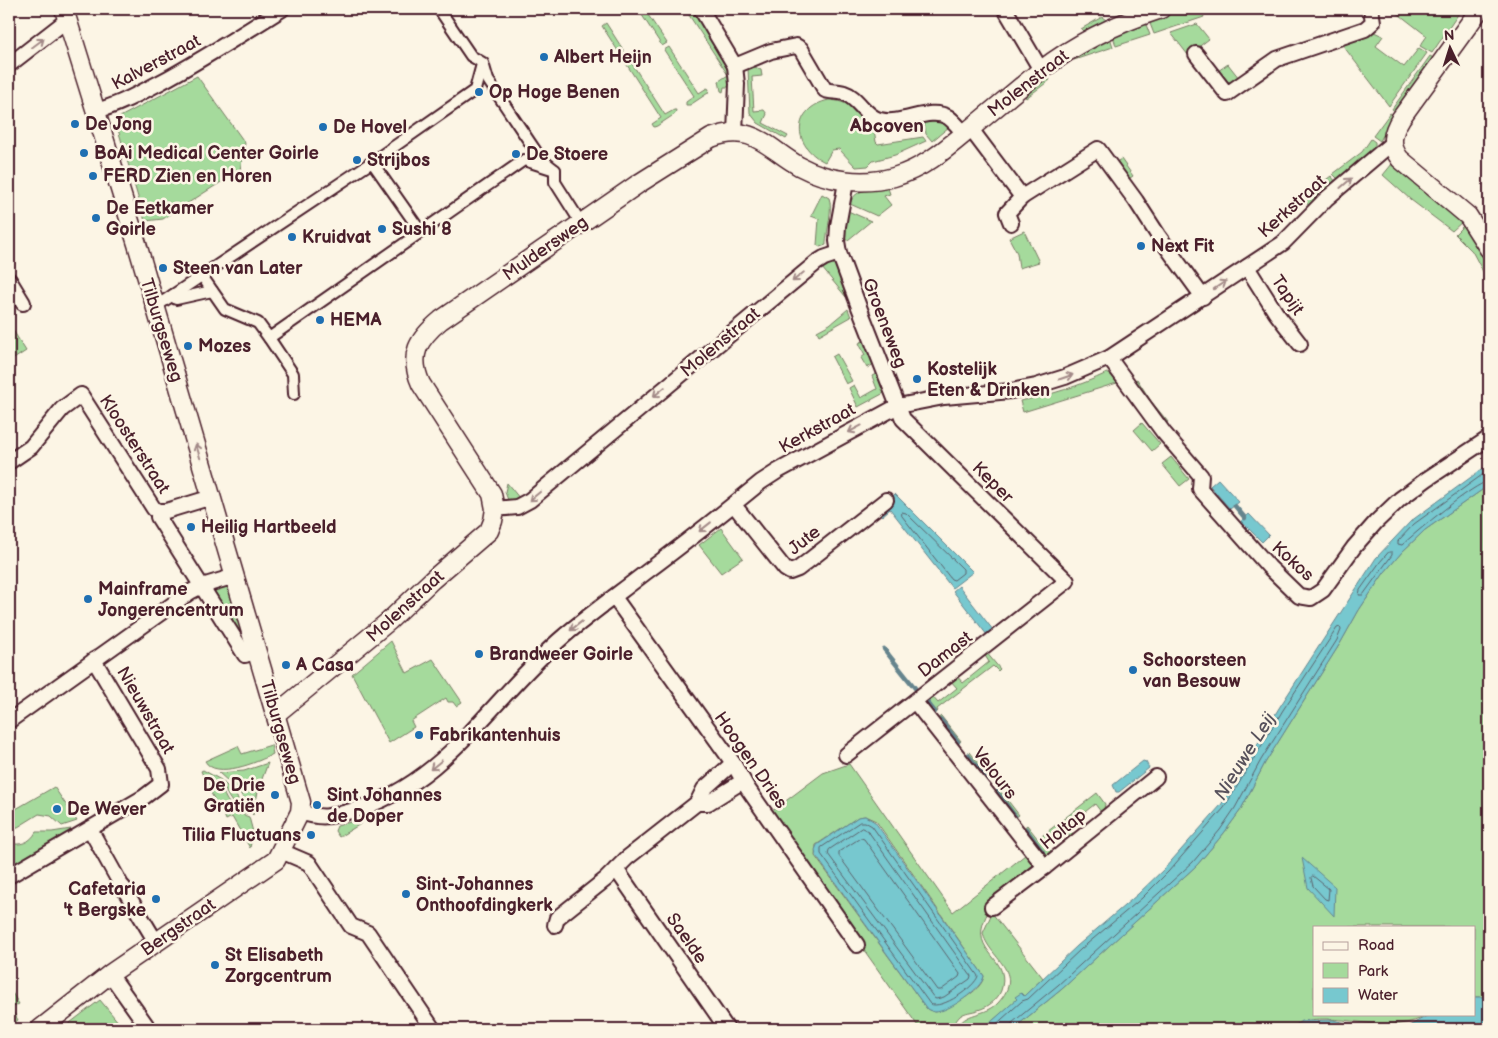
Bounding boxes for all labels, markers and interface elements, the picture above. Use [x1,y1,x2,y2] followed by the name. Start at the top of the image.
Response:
[1426,22,1476,72] north arrow
[1443,27,1455,44] text: N
[108,30,205,95] street label: Kalverstraat
[31,37,44,48] one-way arrow
[984,45,1073,122] street label: Molenstraat
[553,47,652,68] place label: Albert Heijn
[538,51,550,63] marker: Albert Heijn
[489,82,620,103] place label: Op Hoge Benen
[473,86,485,98] marker: Op Hoge Benen
[85,114,152,135] place label: De Jong
[849,115,924,138] district label: Abcoven
[333,117,407,138] place label: De Hovel
[69,118,81,130] marker: De Jong
[317,121,329,133] marker: De Hovel
[94,143,319,164] place label: BoAi Medical Center Goirle
[526,144,608,165] place label: De Stoere
[78,147,90,159] marker: BoAi Medical Center Goirle
[510,148,522,160] marker: De Stoere
[367,150,430,171] place label: Strijbos
[351,154,363,166] marker: Strijbos
[103,166,272,187] place label: FERD Zien en Horen
[87,170,99,182] marker: FERD Zien en Horen
[1254,170,1331,242] street label: Kerkstraat
[1339,178,1352,189] one-way arrow
[106,198,215,240] place label: De Eetkamer Goirle
[499,211,592,285] street label: Muldersweg
[90,212,102,224] marker: De Eetkamer Goirle
[392,219,452,240] place label: Sushi 8
[376,223,388,235] marker: Sushi 8
[302,227,371,248] place label: Kruidvat
[286,231,298,243] marker: Kruidvat
[1151,236,1214,257] place label: Next Fit
[1135,240,1147,252] marker: Next Fit
[173,258,303,279] place label: Steen van Later
[157,262,169,274] marker: Steen van Later
[1267,271,1309,320] street label: Tapijt
[792,272,805,283] one-way arrow
[858,275,911,371] street label: Groeneweg
[136,276,187,385] street label: Tilburgseweg
[1213,280,1227,290] one-way arrow
[676,303,765,382] street label: Molenstraat
[330,310,383,331] place label: HEMA
[314,314,326,326] marker: HEMA
[198,336,251,357] place label: Mozes
[182,340,194,352] marker: Mozes
[927,359,1050,401] place label: Kostelijk Eten & Drinken
[1058,371,1074,381] one-way arrow
[911,373,923,385] marker: Kostelijk Eten & Drinken
[653,387,666,398] one-way arrow
[95,391,175,498] street label: Kloosterstraat
[775,399,859,458] street label: Kerkstraat
[847,424,862,434] one-way arrow
[192,443,202,459] one-way arrow
[968,457,1018,508] street label: Keper
[528,491,541,502] one-way arrow
[201,517,337,538] place label: Heilig Hartbeeld
[185,521,197,533] marker: Heilig Hartbeeld
[784,521,825,559] street label: Jute
[699,522,712,533] one-way arrow
[1267,537,1318,586] street label: Kokos
[362,566,449,647] street label: Molenstraat
[98,579,244,621] place label: Mainframe Jongerencentrum
[82,593,94,605] marker: Mainframe Jongerencentrum
[570,621,583,632] one-way arrow
[914,627,977,682] street label: Damast
[489,644,633,665] place label: Brandweer Goirle
[473,648,485,660] marker: Brandweer Goirle
[1142,650,1247,692] place label: Schoorsteen van Besouw
[295,655,354,676] place label: A Casa
[280,659,292,671] marker: A Casa
[112,663,179,758] street label: Nieuwstraat
[1127,664,1139,676] marker: Schoorsteen van Besouw
[256,678,305,787] street label: Tilburgseweg
[710,708,792,813] street label: Hoogen Dries
[1209,708,1281,805] water label: Nieuwe Leij
[429,725,561,746] place label: Fabrikantenhuis
[413,729,425,741] marker: Fabrikantenhuis
[968,743,1021,803] street label: Velours
[430,760,443,771] one-way arrow
[203,775,265,817] place label: De Drie Gratiën
[327,785,442,827] place label: Sint Johannes de Doper
[269,789,281,801] marker: De Drie Gratiën
[67,799,147,820] place label: De Wever
[311,799,323,811] marker: Sint Johannes de Doper
[51,803,63,815] marker: De Wever
[1036,805,1091,854] street label: Holtap
[182,825,301,846] place label: Tilia Fluctuans
[305,829,317,841] marker: Tilia Fluctuans
[416,874,553,916] place label: Sint-Johannes Onthoofdingkerk
[63,879,146,921] place label: Cafetaria 't Bergske
[400,888,412,900] marker: Sint-Johannes Onthoofdingkerk
[150,893,162,905] marker: Cafetaria 't Bergske
[137,894,220,961] street label: Bergstraat
[662,909,712,968] street label: Saelde
[1313,926,1476,1016] legend
[1358,936,1394,955] text: Road
[225,945,332,987] place label: St Elisabeth Zorgcentrum
[209,959,221,971] marker: St Elisabeth Zorgcentrum
[1358,962,1389,981] text: Park
[1358,986,1398,1005] text: Water

